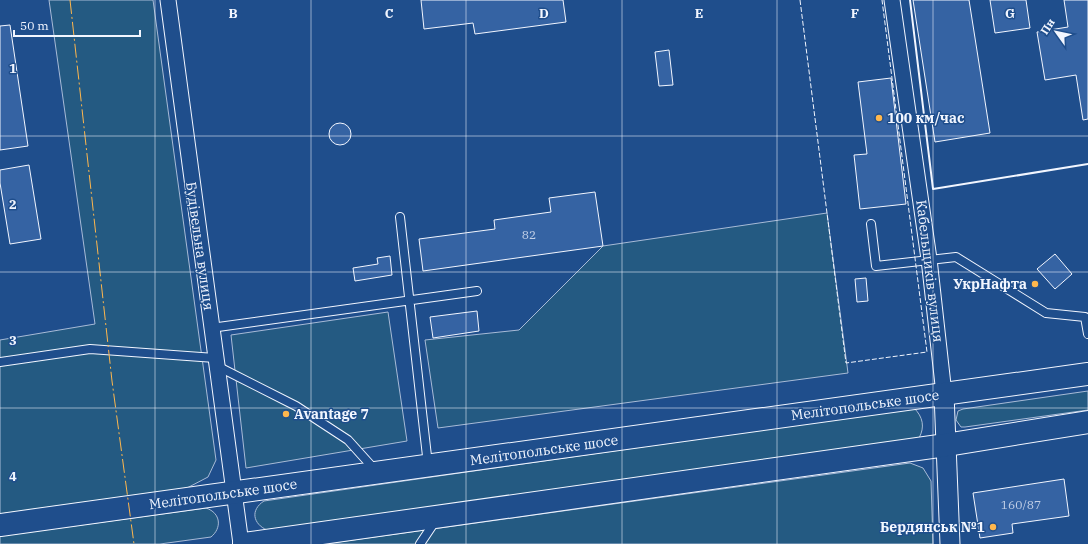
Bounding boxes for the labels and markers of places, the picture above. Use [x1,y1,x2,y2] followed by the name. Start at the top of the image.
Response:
[887,109,965,127] place label: 100 км/час
[874,113,884,123] marker: 100 км/час
[953,275,1027,293] place label: УкрНафта
[1030,279,1040,289] marker: УкрНафта
[294,405,369,423] place label: Avantage 7
[281,409,291,419] marker: Avantage 7
[880,518,985,536] place label: Бердянськ №1
[988,522,998,532] marker: Бердянськ №1

